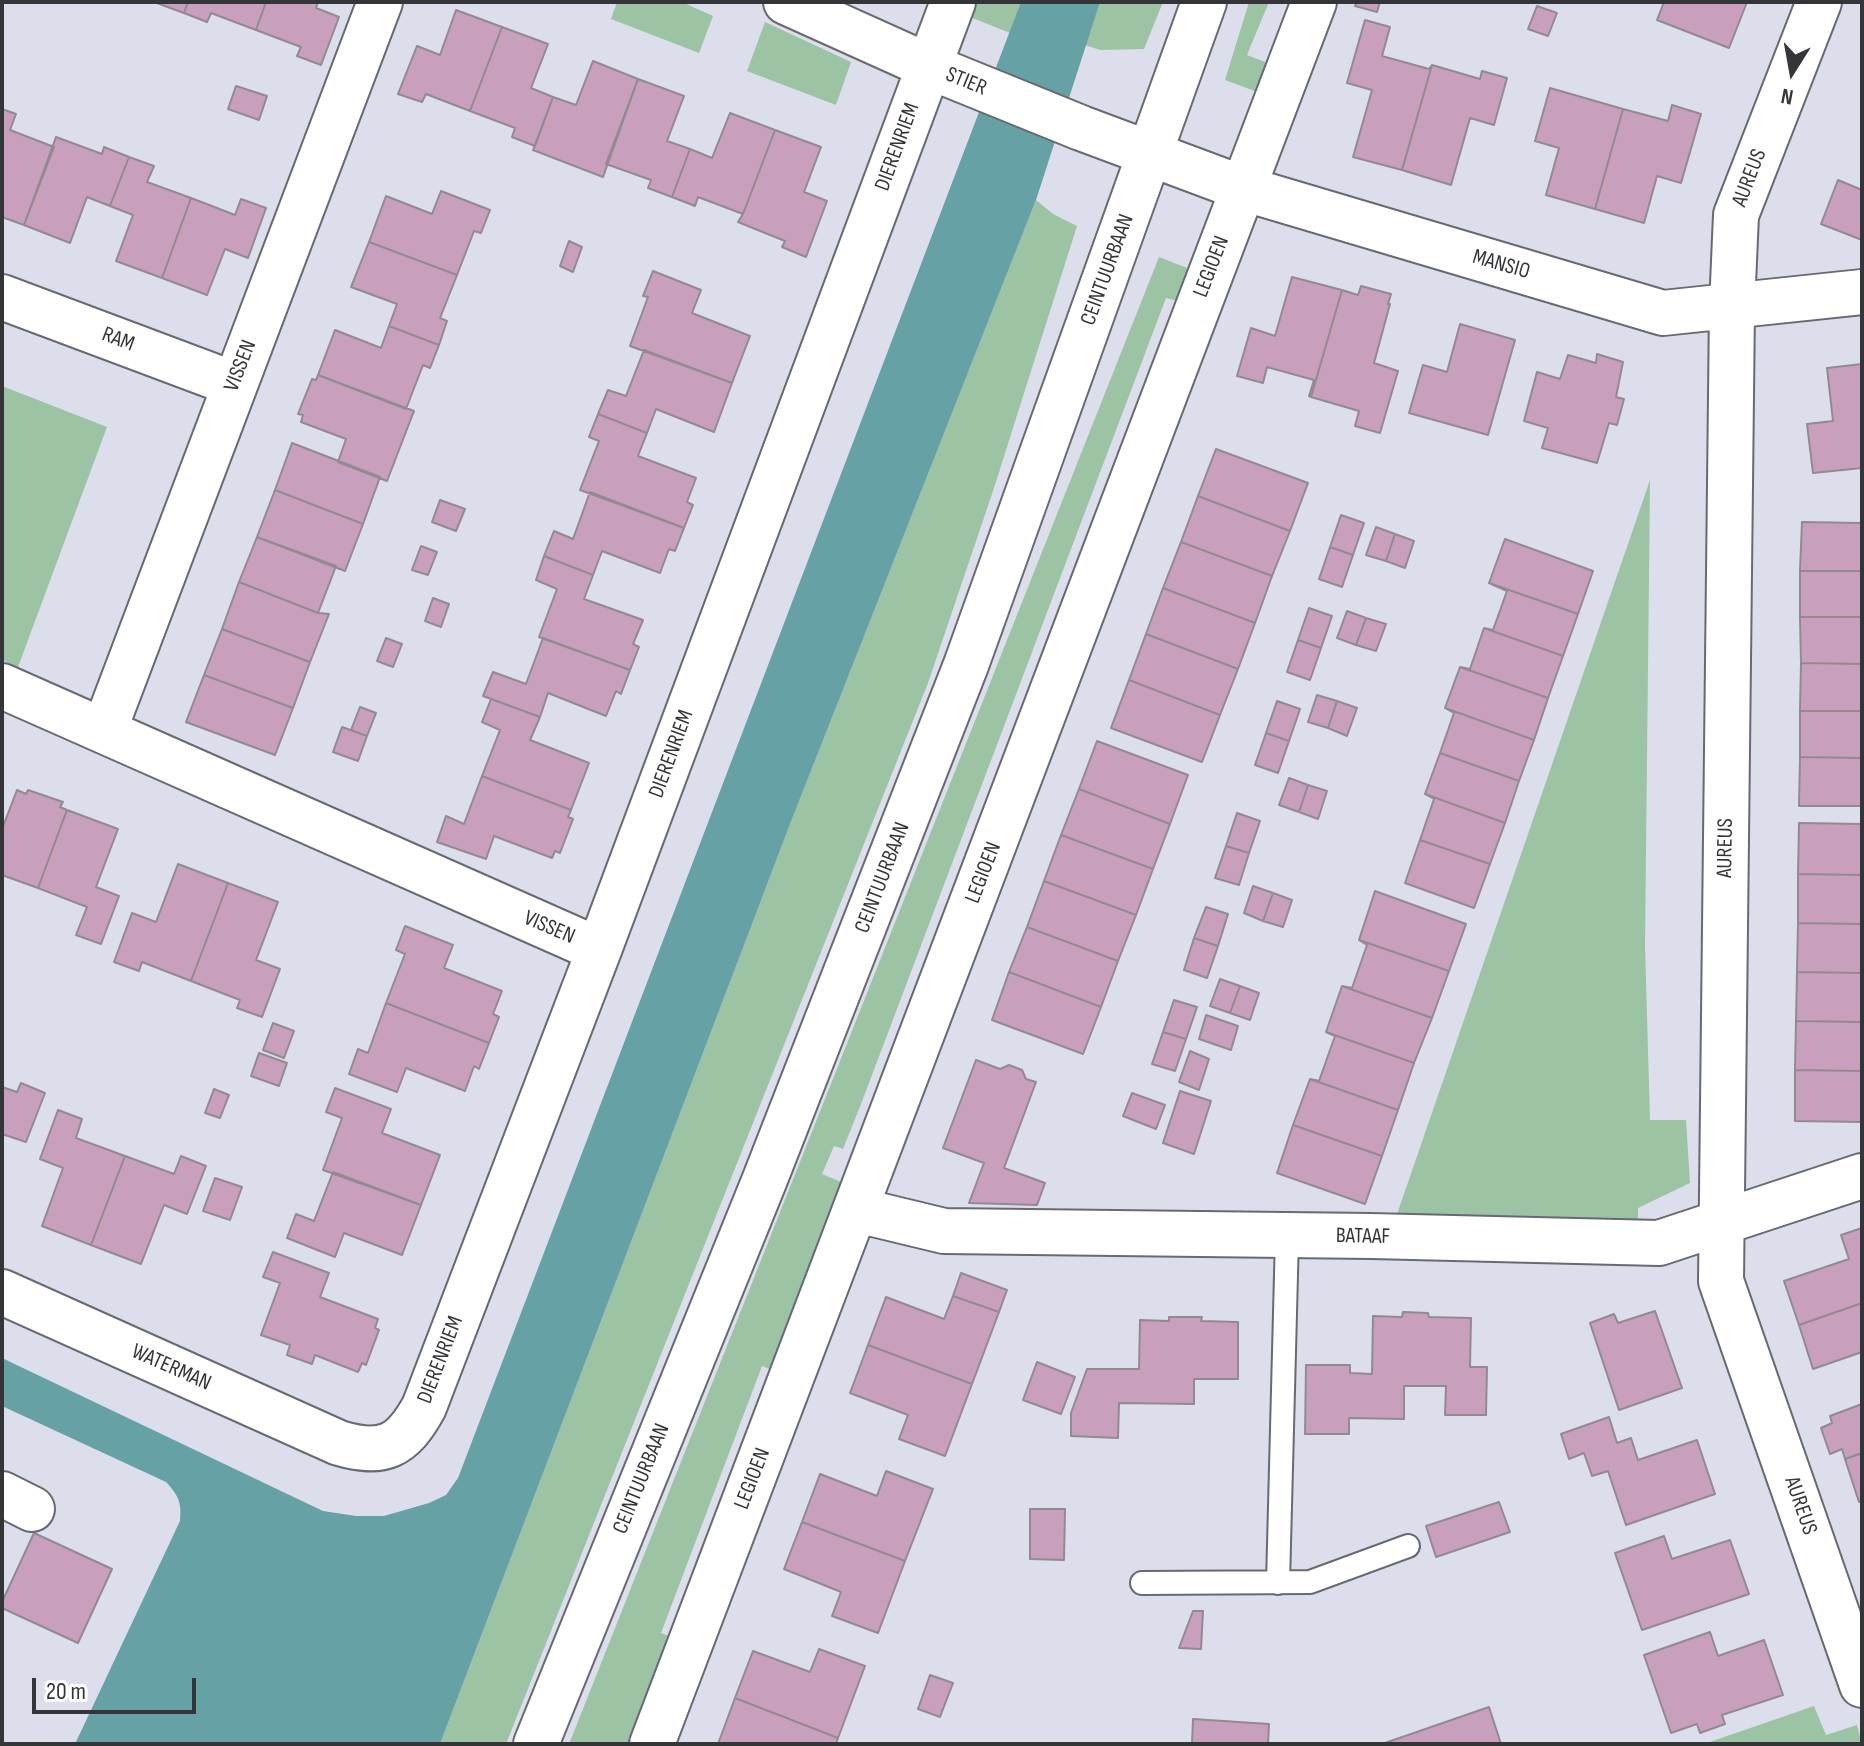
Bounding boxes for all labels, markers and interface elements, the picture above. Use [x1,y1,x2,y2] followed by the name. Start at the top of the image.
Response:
[1752,32,1832,112] north arrow
[942,62,990,102] street label: STIER
[1779,82,1796,110] text: N
[870,99,926,195] street label: DIERENRIEM
[1727,145,1773,211] street label: AUREUS
[1076,211,1140,329] street label: CEINTUURBAAN
[1188,233,1236,301] street label: LEGIOEN
[1469,244,1533,286] street label: MANSIO
[98,322,138,358] street label: RAM
[219,336,263,396] street label: VISSEN
[644,706,700,802] street label: DIERENRIEM
[1712,818,1740,878] street label: AUREUS
[850,819,916,937] street label: CEINTUURBAAN
[960,839,1008,907] street label: LEGIOEN
[519,905,579,951] street label: VISSEN
[1336,1223,1390,1251] street label: BATAAF
[412,1313,470,1407] street label: DIERENRIEM
[127,1339,215,1397] street label: WATERMAN
[608,1420,676,1538] street label: CEINTUURBAAN
[729,1445,777,1513] street label: LEGIOEN
[1778,1473,1822,1539] street label: AUREUS
[36,1662,200,1712] scale bar
[46,1677,86,1706] text: 20 m

